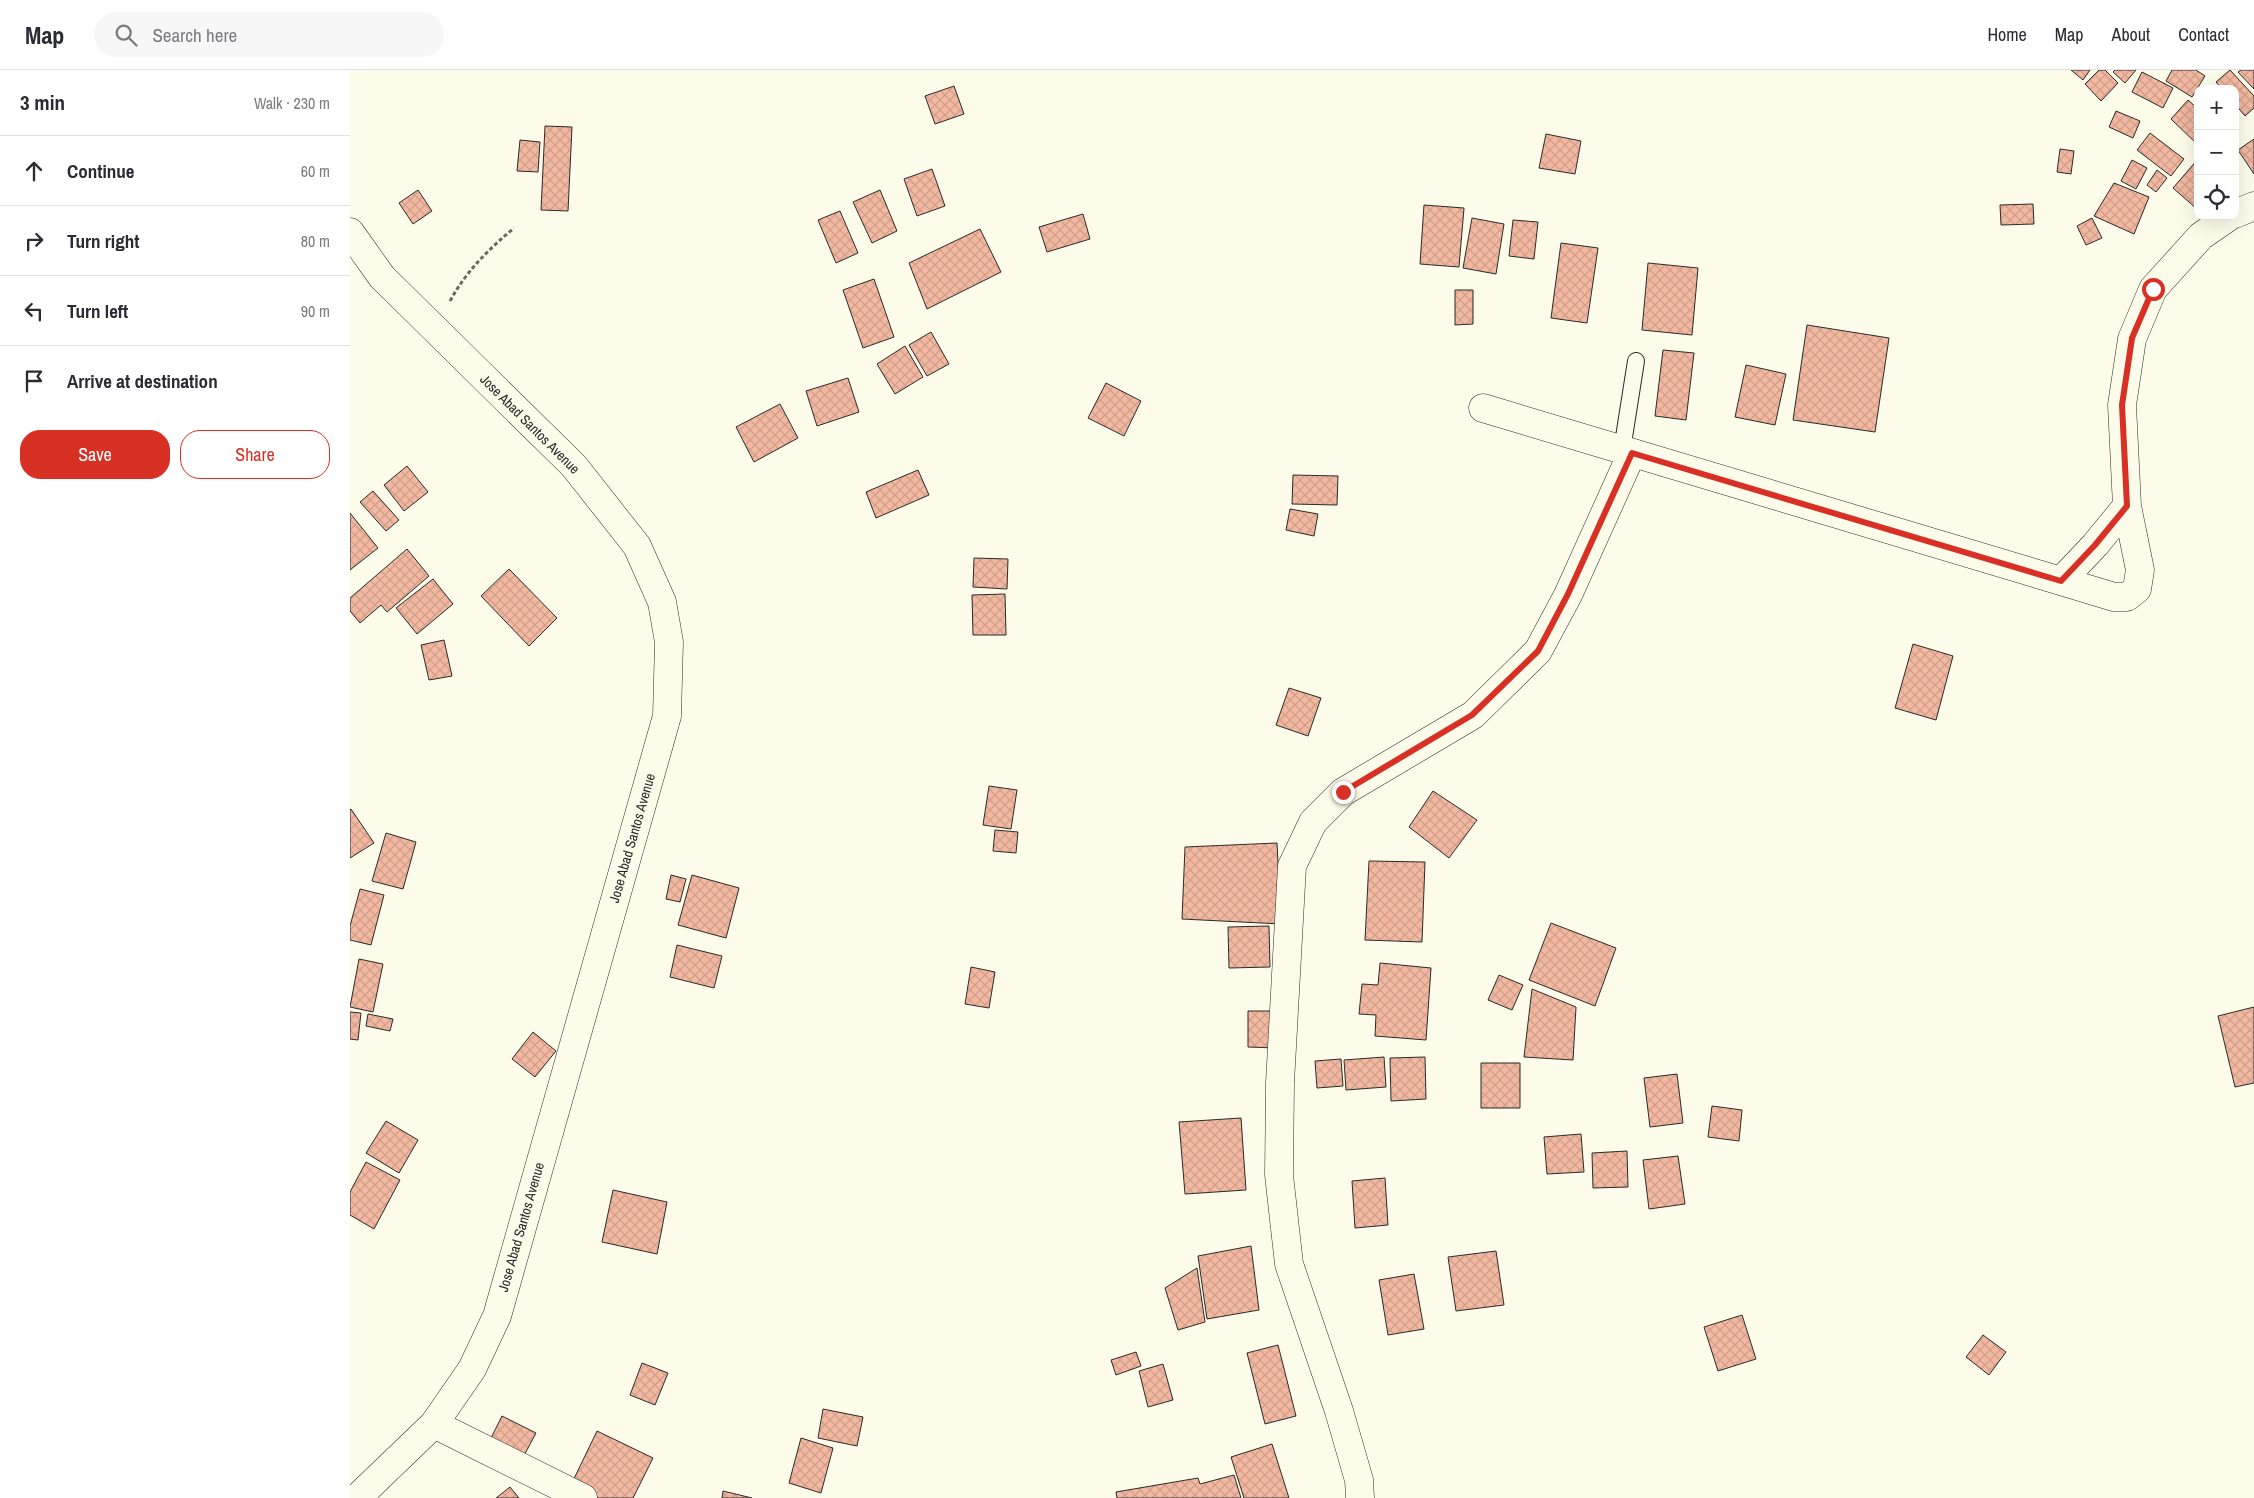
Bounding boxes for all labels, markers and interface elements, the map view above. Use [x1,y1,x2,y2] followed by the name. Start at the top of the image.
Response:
[94,12,444,57] search box
[25,19,64,51] text: Map
[112,21,140,49] icon: search
[152,22,237,48] text: Search here
[1987,22,2027,47] text: Home
[2055,22,2084,47] text: Map
[2112,22,2150,47] text: About
[2178,22,2229,47] text: Contact
[2194,85,2239,220] map controls
[2194,85,2239,130] button: +
[20,88,65,117] text: 3 min
[254,92,330,114] text: Walk · 230 m
[2194,130,2239,175] button: −
[20,157,48,185] icon: ahead
[67,158,135,184] text: Continue
[301,160,330,182] text: 60 m
[2194,175,2239,220] button: locate
[20,227,48,255] icon: right
[67,228,139,254] text: Turn right
[301,230,330,252] text: 80 m
[2142,278,2165,301] route start
[20,297,48,325] icon: left
[67,298,128,324] text: Turn left
[301,300,330,322] text: 90 m
[20,367,48,395] icon: arrive
[67,368,218,394] text: Arrive at destination
[476,370,584,478] street label: Jose Abad Santos Avenue
[20,430,170,479] button: Save
[180,430,330,479] button: Share
[605,771,659,905] street label: Jose Abad Santos Avenue
[1332,781,1355,804] route end
[494,1160,548,1294] street label: Jose Abad Santos Avenue

